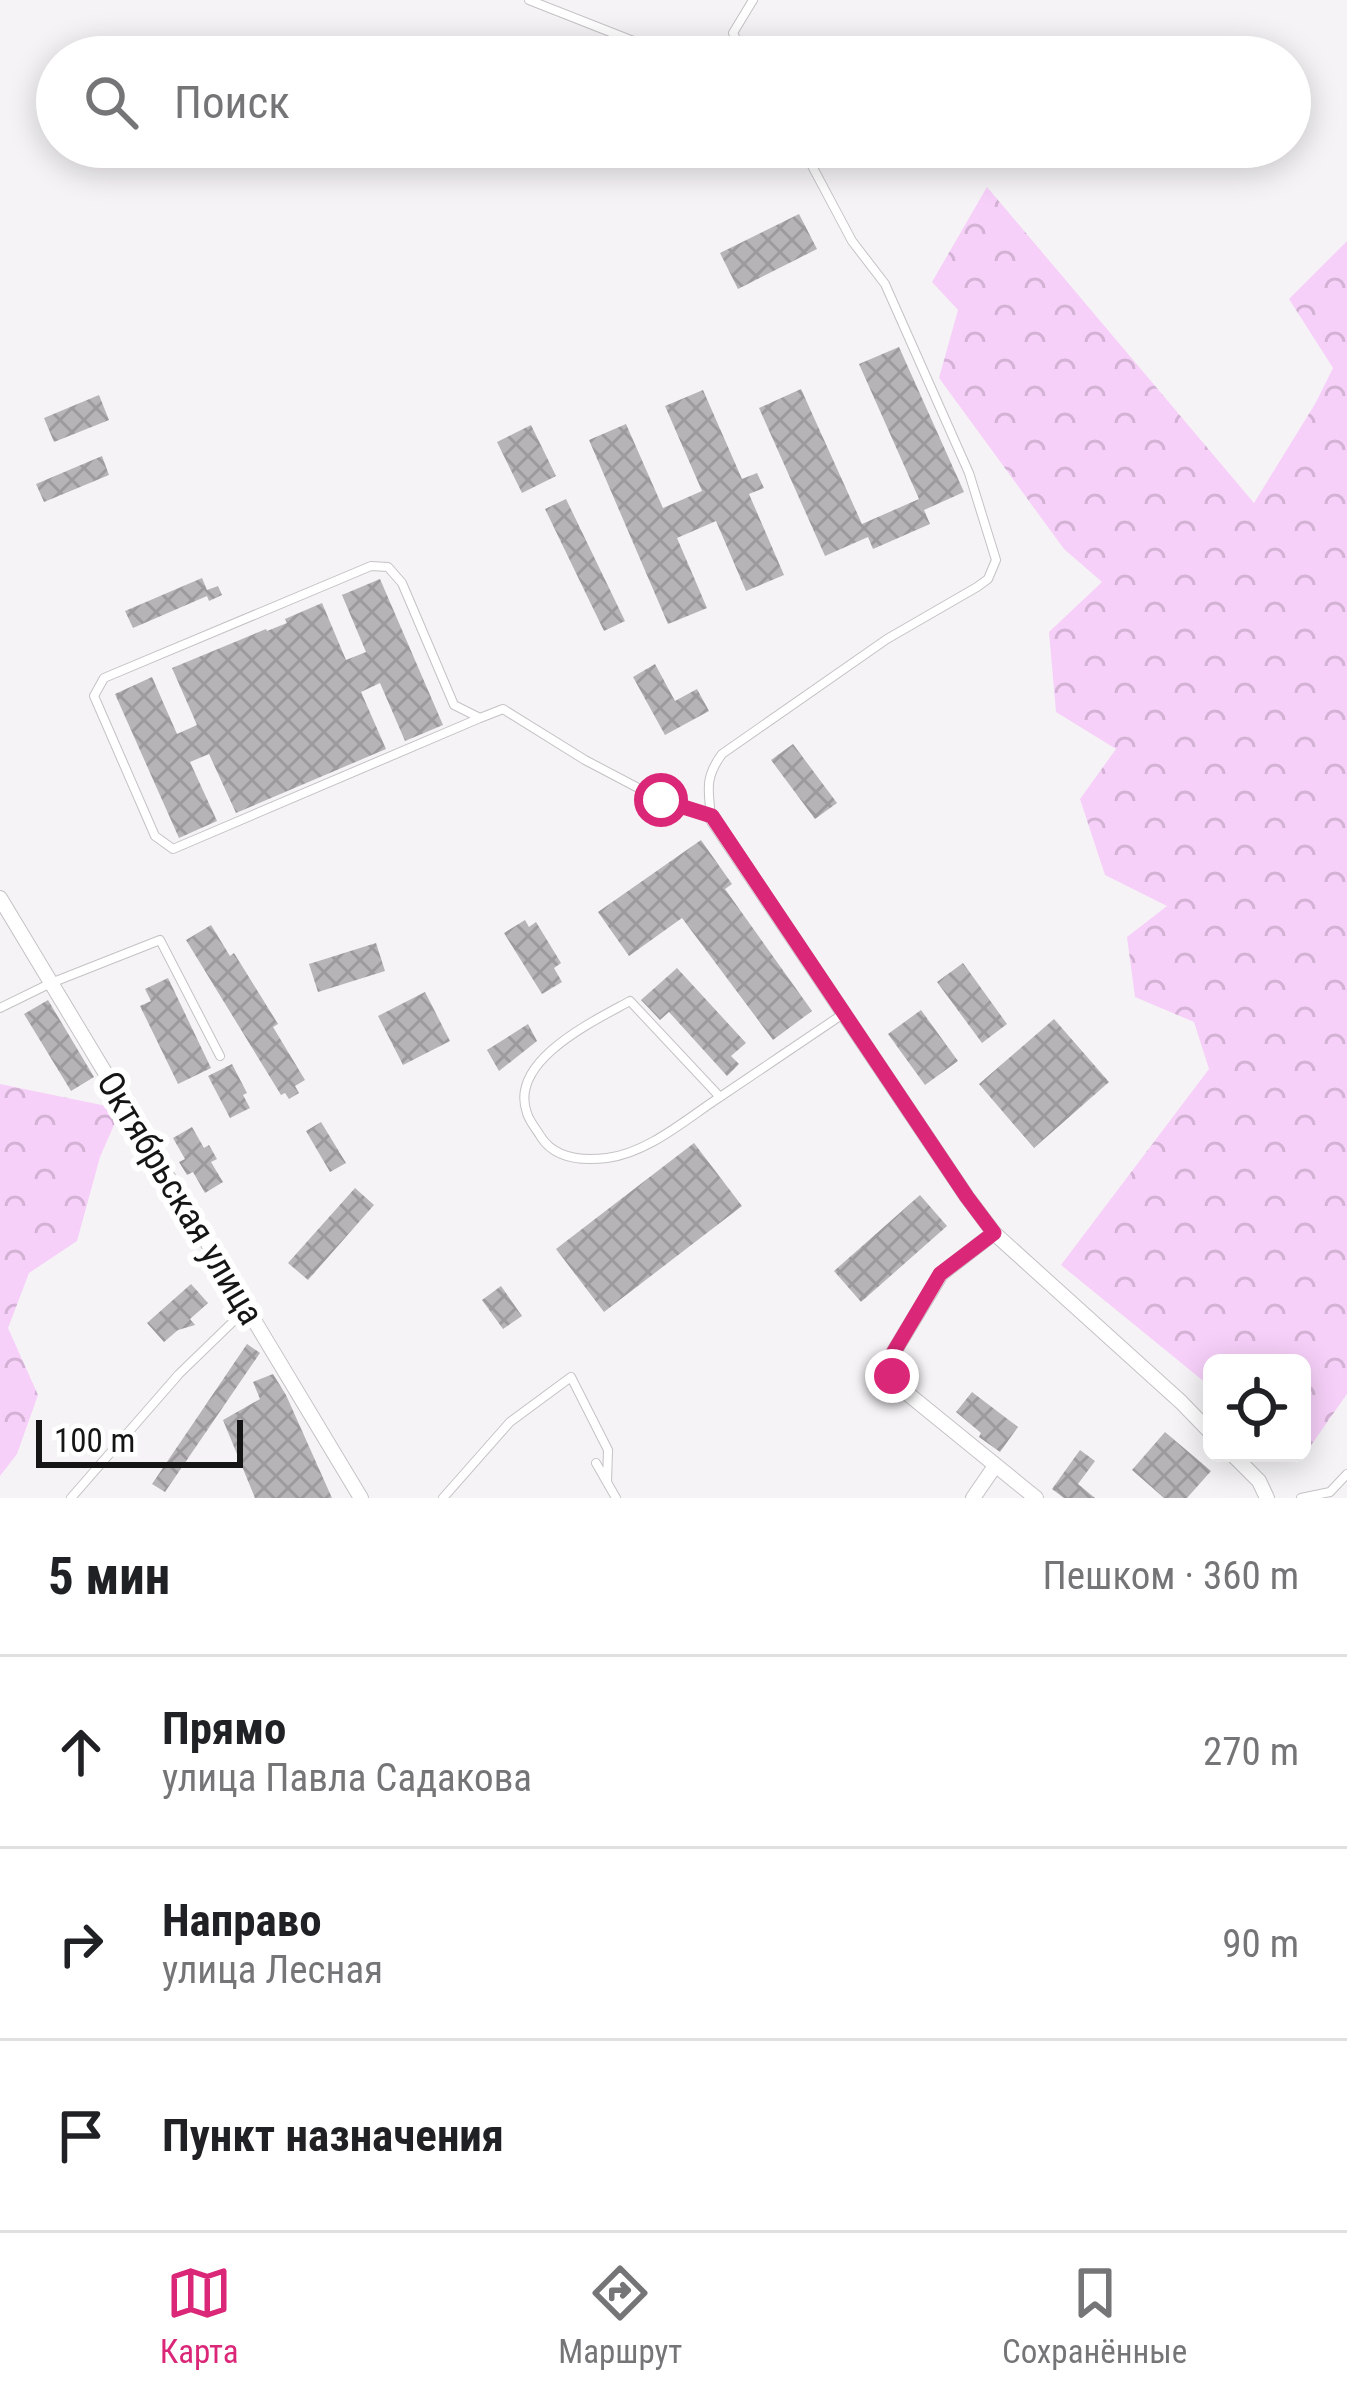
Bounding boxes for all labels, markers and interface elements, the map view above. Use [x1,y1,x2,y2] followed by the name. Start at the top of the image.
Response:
[36,36,1311,168] search box
[78,69,144,135] icon: search
[174,76,290,129] text: Поиск
[634,773,688,827] route start
[88,1064,272,1332] street label: Октябрьская улица
[865,1349,919,1403] route end
[1203,1354,1311,1462] map controls
[1203,1354,1311,1462] button: locate
[36,1414,243,1467] scale bar
[54,1421,135,1460] text: 100 m
[48,1547,170,1606] text: 5 мин
[1042,1553,1299,1599] text: Пешком · 360 m
[162,1702,286,1755] text: Прямо
[48,1719,114,1785] icon: ahead
[1203,1729,1299,1775] text: 270 m
[162,1755,532,1801] text: улица Павла Садакова
[162,1894,322,1947] text: Направо
[48,1911,114,1977] icon: right
[1222,1921,1299,1967] text: 90 m
[162,1947,383,1993] text: улица Лесная
[48,2103,114,2169] icon: arrive
[162,2109,504,2162] text: Пункт назначения
[160,2260,239,2371] tab: Карта
[558,2260,682,2371] tab: Маршрут
[1002,2260,1187,2371] tab: Сохранённые

